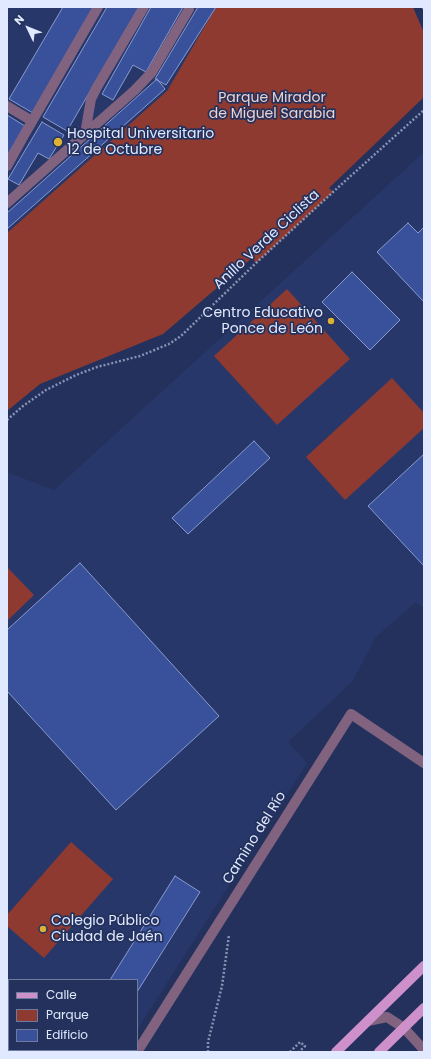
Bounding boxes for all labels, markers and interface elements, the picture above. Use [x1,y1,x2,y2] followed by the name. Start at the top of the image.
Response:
[8,8,48,48] north arrow
[11,11,28,28] text: N
[209,90,335,122] park label: Parque Mirador de Miguel Sarabia
[67,126,214,158] place label: Hospital Universitario 12 de Octubre
[52,136,64,148] marker: Hospital Universitario 12 de Octubre
[211,187,323,293] street label: Anillo Verde Ciclista
[203,305,323,338] place label: Centro Educativo Ponce de León
[326,316,336,326] marker: Centro Educativo Ponce de León
[220,789,290,887] street label: Camino del Río
[51,913,163,946] place label: Colegio Público Ciudad de Jaén
[38,924,48,934] marker: Colegio Público Ciudad de Jaén
[8,979,138,1051] legend
[46,986,77,1003] text: Calle
[46,1006,89,1023] text: Parque
[46,1026,88,1043] text: Edificio

